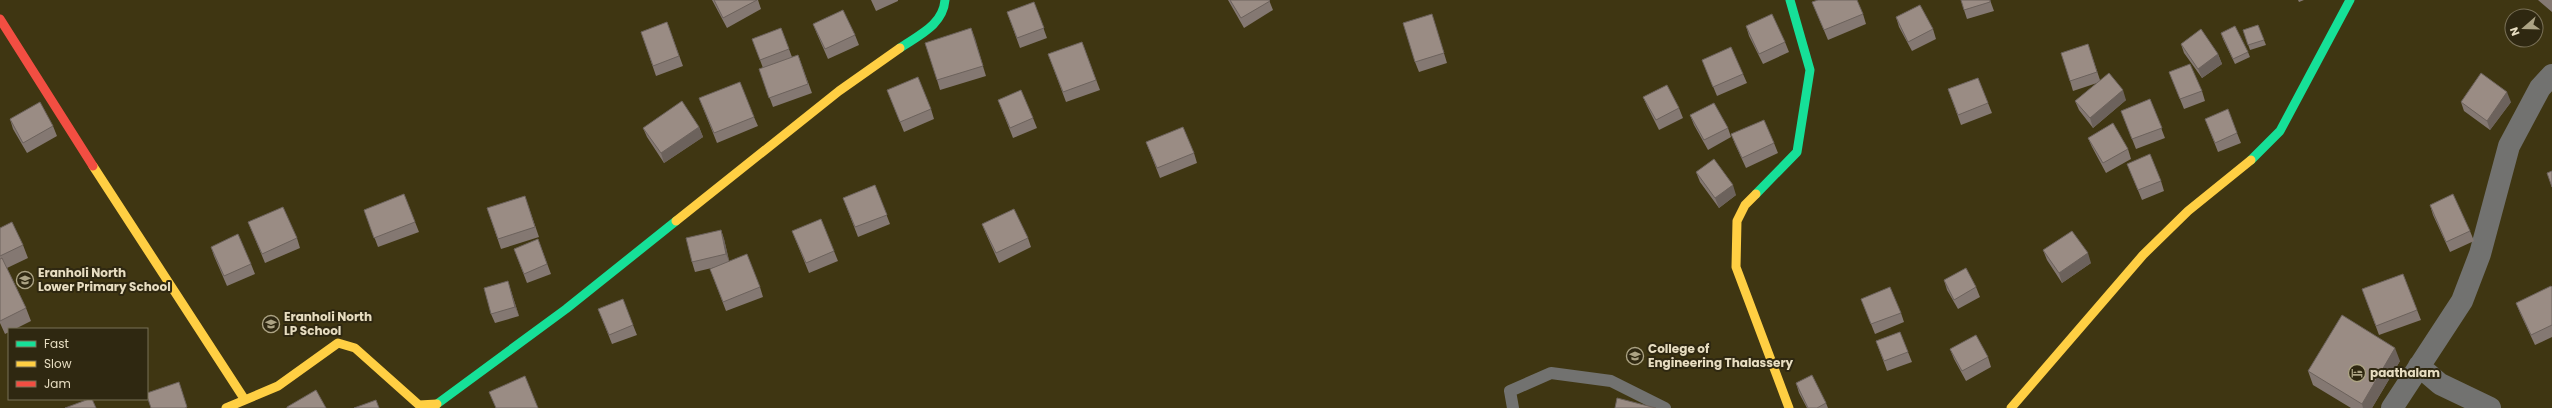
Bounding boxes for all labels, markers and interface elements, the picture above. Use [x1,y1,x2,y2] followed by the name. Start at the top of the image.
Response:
[2504,8,2544,48] north arrow
[2506,25,2524,38] text: N
[38,264,171,295] place label: Eranholi North Lower Primary School
[15,270,35,290] school or university icon: Eranholi North Lower Primary School
[284,308,372,339] place label: Eranholi North LP School
[261,314,281,334] school or university icon: Eranholi North LP School
[8,328,148,400] legend
[44,335,69,352] text: Fast
[1648,340,1794,371] place label: College of Engineering Thalassery
[1625,346,1645,366] school or university icon: College of Engineering Thalassery
[44,355,72,372] text: Slow
[2347,363,2367,383] hotel icon: paathalam
[2370,364,2440,381] place label: paathalam
[44,375,71,392] text: Jam

